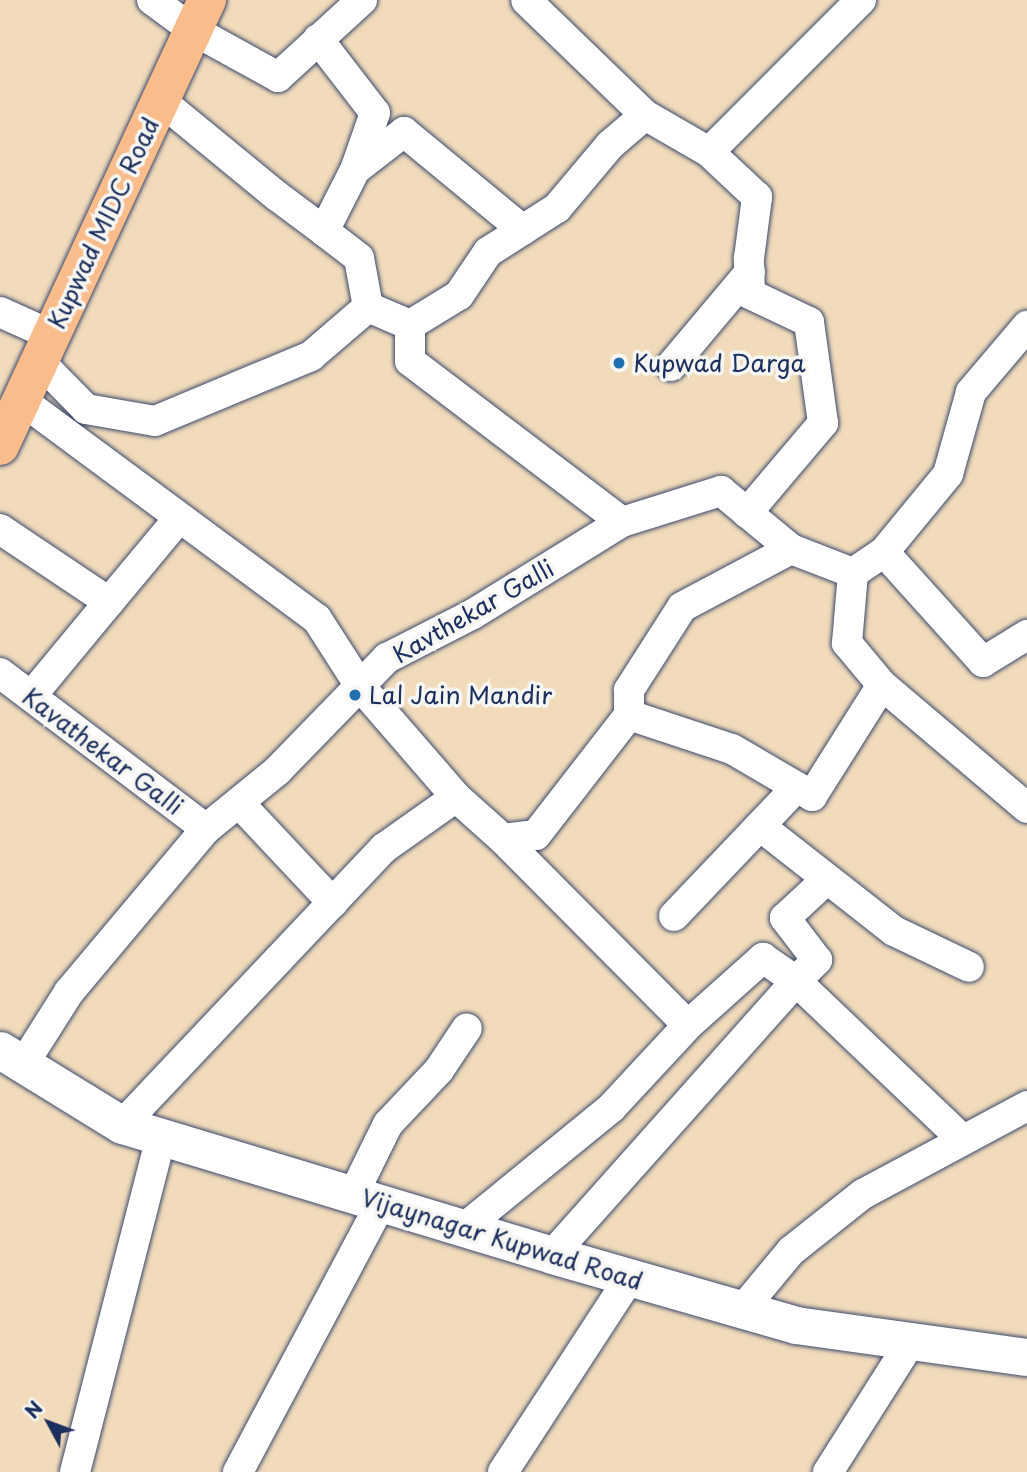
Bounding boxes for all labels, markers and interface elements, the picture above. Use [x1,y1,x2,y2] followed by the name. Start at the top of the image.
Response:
[41,113,165,333] street label: Kupwad MIDC Road
[633,349,805,377] place label: Kupwad Darga
[611,355,627,371] marker: Kupwad Darga
[386,553,560,669] street label: Kavthekar Galli
[16,681,190,821] street label: Kavathekar Galli
[369,681,553,709] place label: Lal Jain Mandir
[347,687,363,703] marker: Lal Jain Mandir
[359,1183,645,1295] street label: Vijaynagar Kupwad Road
[14,1388,84,1458] north arrow
[18,1394,49,1424] text: N

